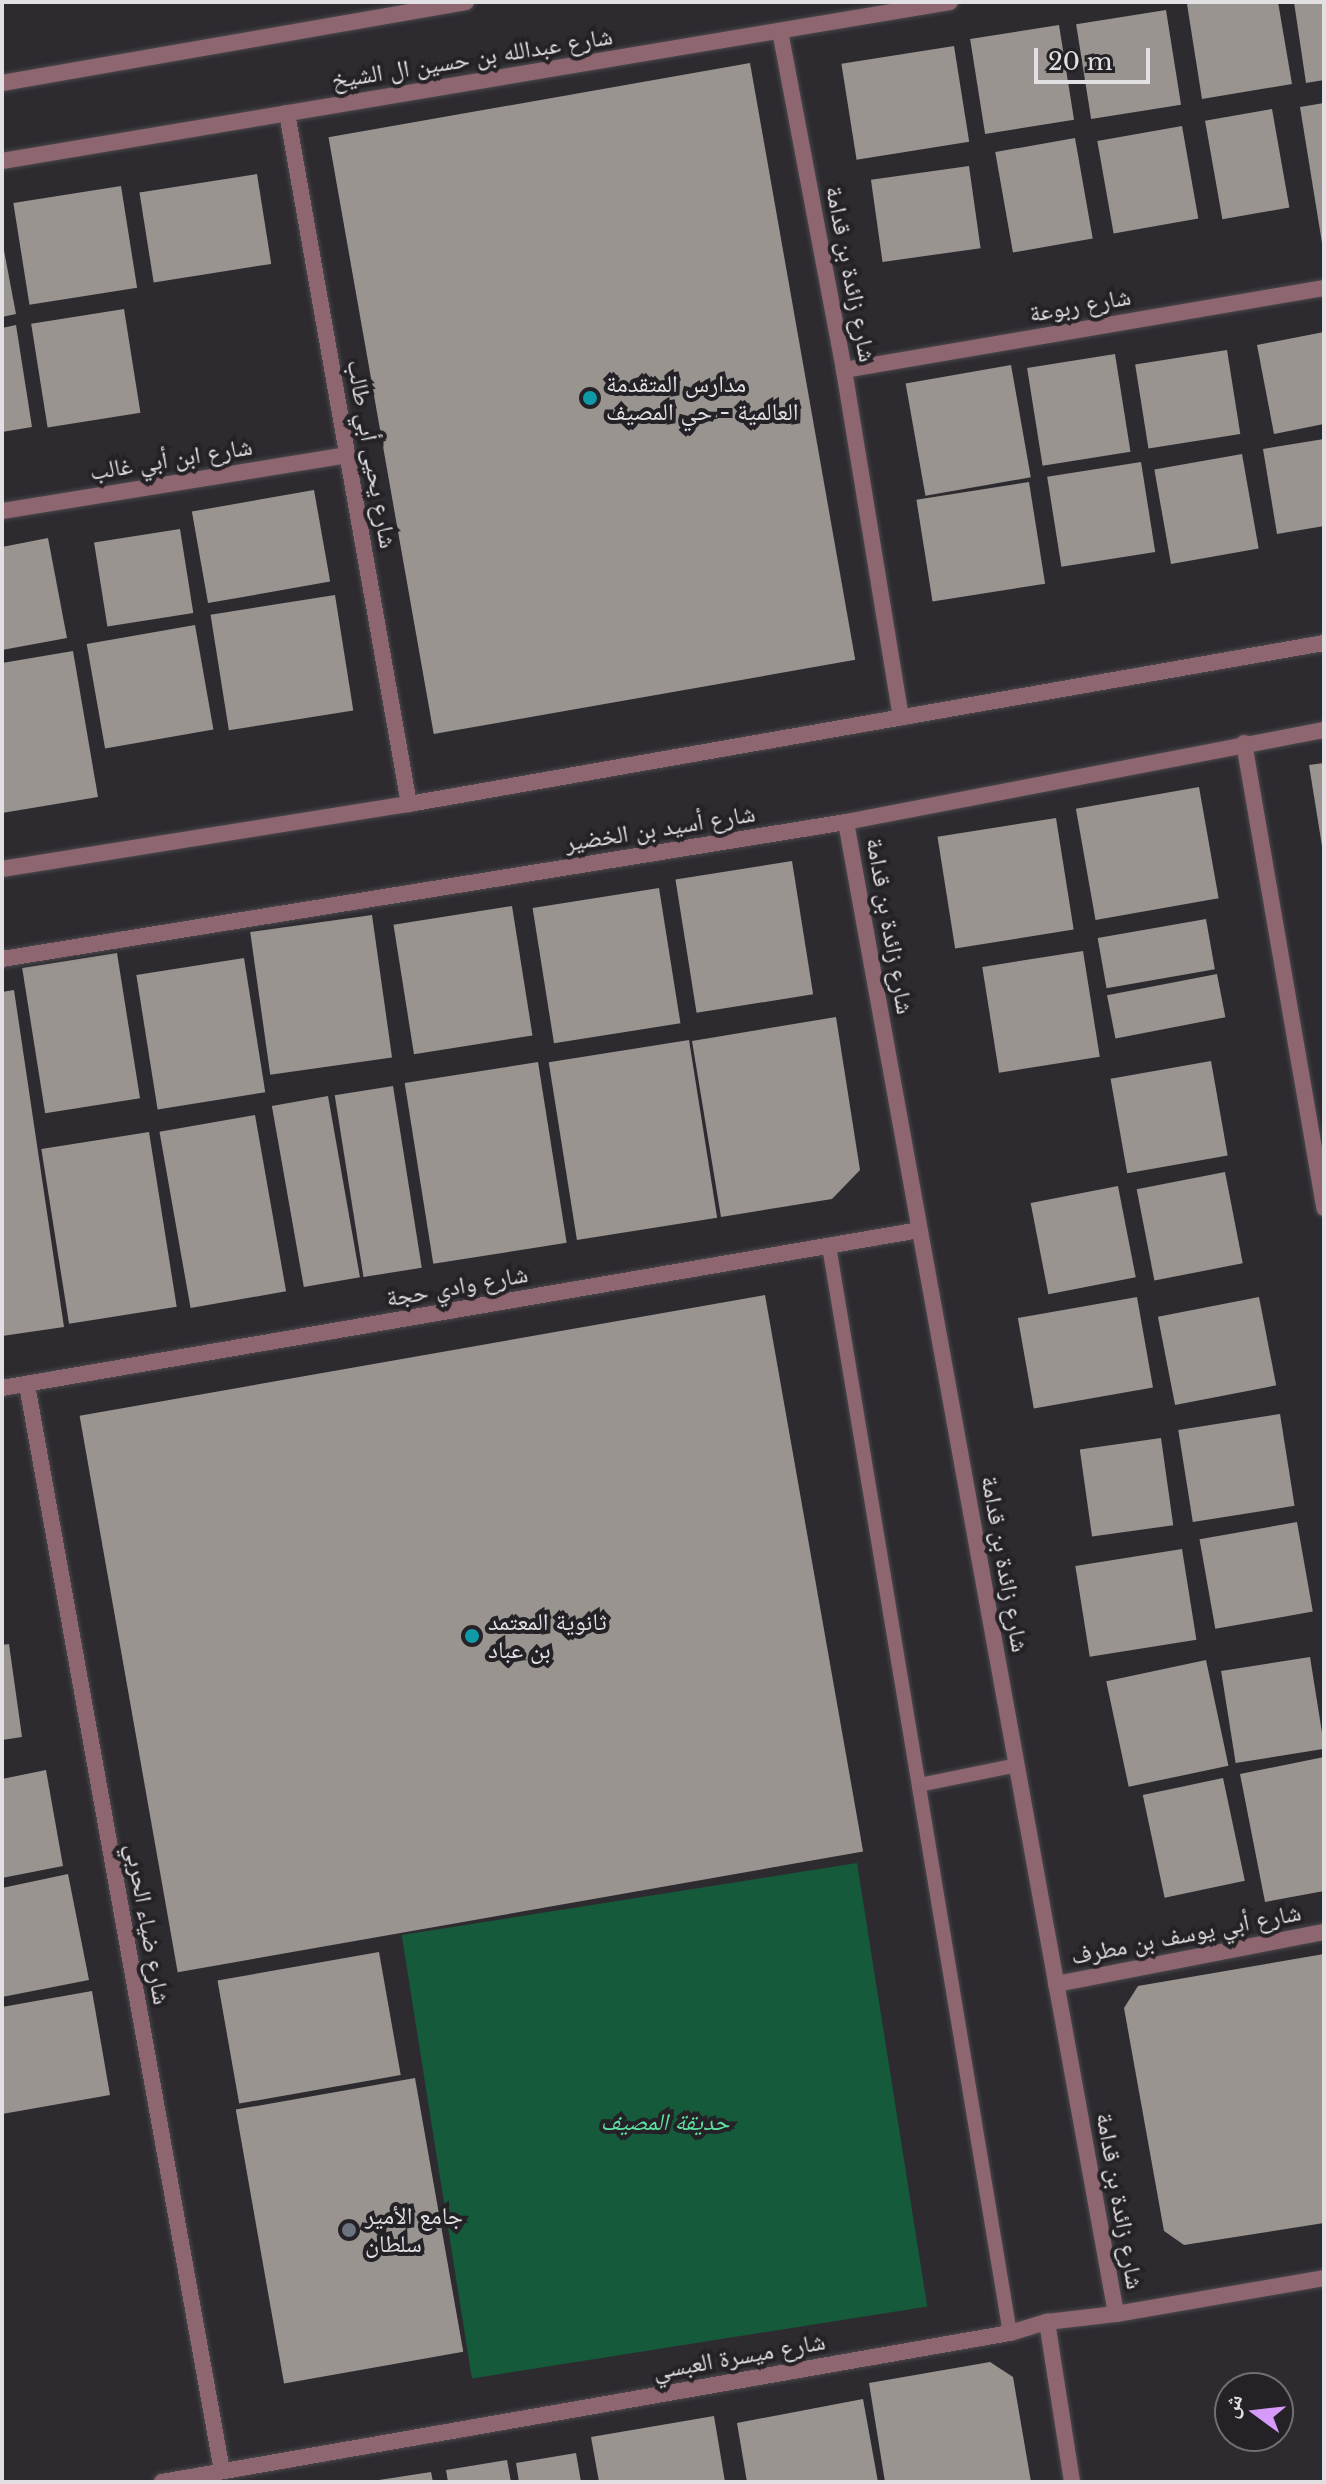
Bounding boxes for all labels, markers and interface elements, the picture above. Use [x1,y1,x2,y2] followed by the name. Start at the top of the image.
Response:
[330,22,614,94] street label: شارع عبدالله بن حسين ال الشيخ
[1038,32,1154,82] scale bar
[1048,47,1113,76] text: 20 m
[820,184,882,364] street label: شارع زائدة بن قدامة
[1027,282,1133,328] street label: شارع ربوعة
[341,357,403,551] street label: شارع يحيى أبي طالب
[606,370,798,426] place label: مدارس المتقدمة العالمية - حي المصيف
[581,389,599,407] marker: مدارس المتقدمة العالمية - حي المصيف
[88,432,254,486] street label: شارع ابن أبي غالب
[563,799,757,857] street label: شارع أسيد بن الخضير
[860,836,920,1016] street label: شارع زائدة بن قدامة
[384,1259,530,1313] street label: شارع وادي حجة
[975,1474,1035,1654] street label: شارع زائدة بن قدامة
[488,1608,607,1664] place label: ثانوية المعتمد بن عباد
[463,1627,481,1645] marker: ثانوية المعتمد بن عباد
[120,1841,176,2007] street label: شارع ضياء الحربي
[1069,1898,1303,1970] street label: شارع أبي يوسف بن مطرف
[600,2108,730,2136] park label: حديقة المصيف
[1090,2111,1150,2291] street label: شارع زائدة بن قدامة
[365,2202,463,2258] place label: جامع الأمير سلطان
[340,2221,358,2239] marker: جامع الأمير سلطان
[651,2327,827,2385] street label: شارع ميسرة العبسي
[1214,2372,1294,2452] north arrow
[1216,2391,1248,2421] text: ش

